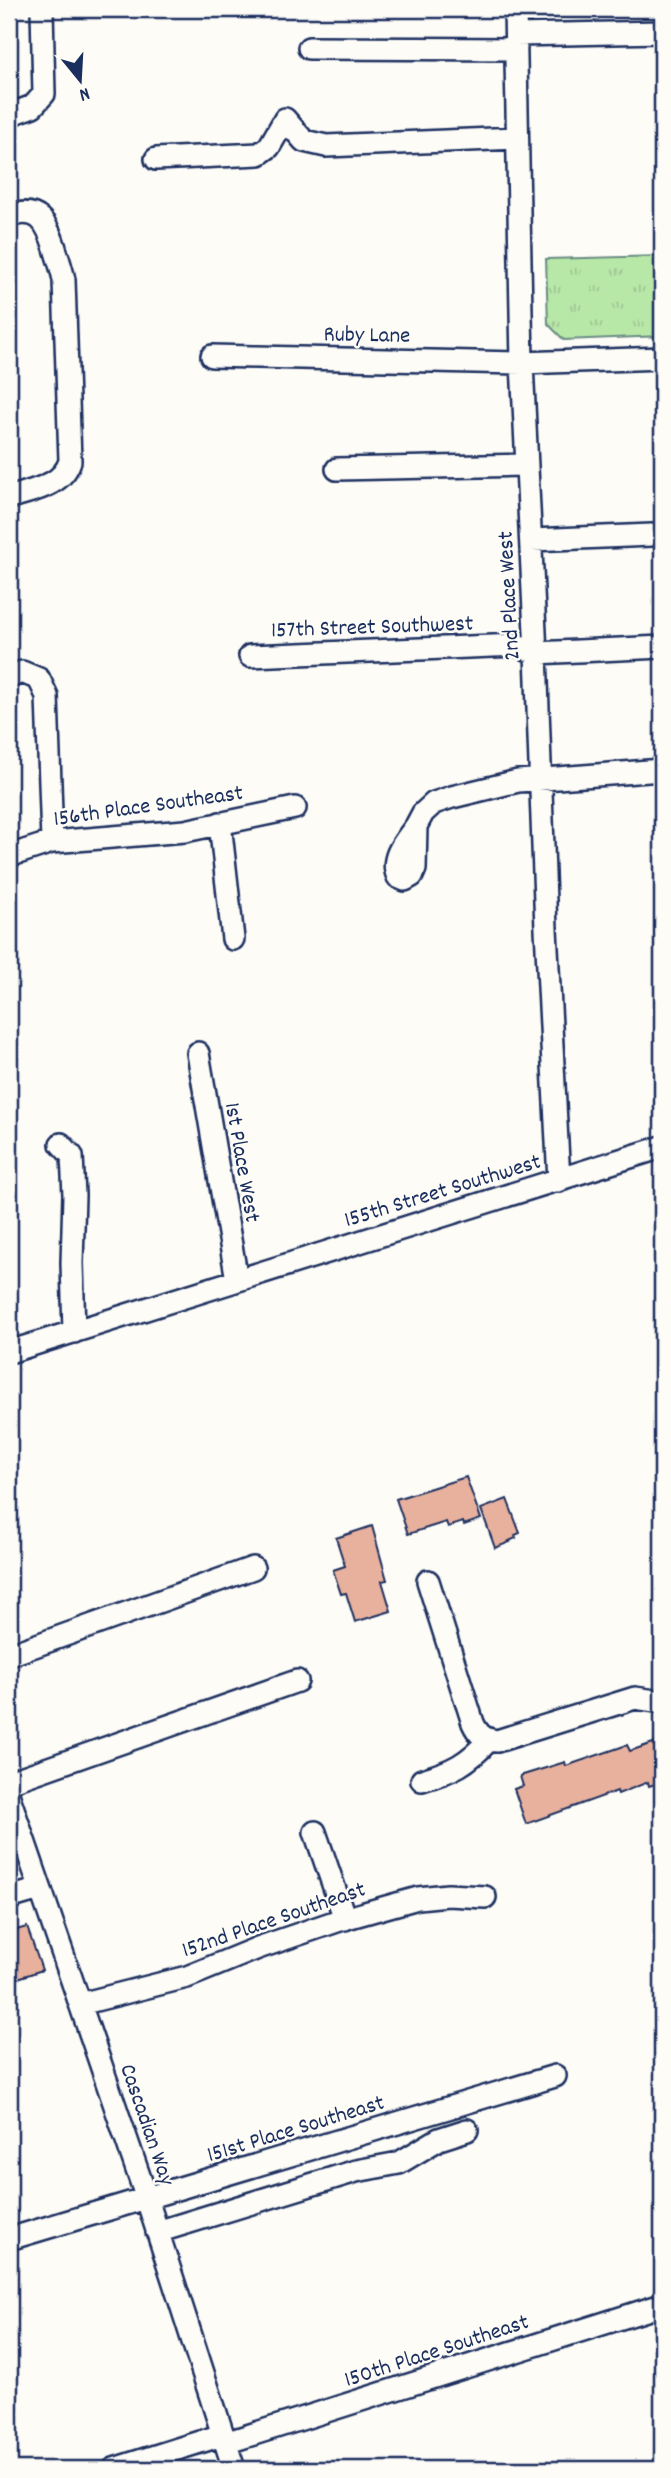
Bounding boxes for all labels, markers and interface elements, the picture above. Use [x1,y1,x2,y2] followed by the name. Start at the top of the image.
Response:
[46,46,116,116] north arrow
[76,79,93,107] text: N
[323,319,411,354] street label: Ruby Lane
[491,530,530,661] street label: 2nd Place West
[270,608,474,649] street label: 157th Street Southwest
[52,778,245,837] street label: 156th Place Southeast
[214,1100,267,1225] street label: 1st Place West
[341,1147,545,1238] street label: 155th Street Southwest
[178,1874,370,1968] street label: 152nd Place Southeast
[109,2060,182,2191] street label: Cascadian Way
[203,2088,389,2173] street label: 151st Place Southeast
[341,2307,534,2398] street label: 150th Place Southeast

